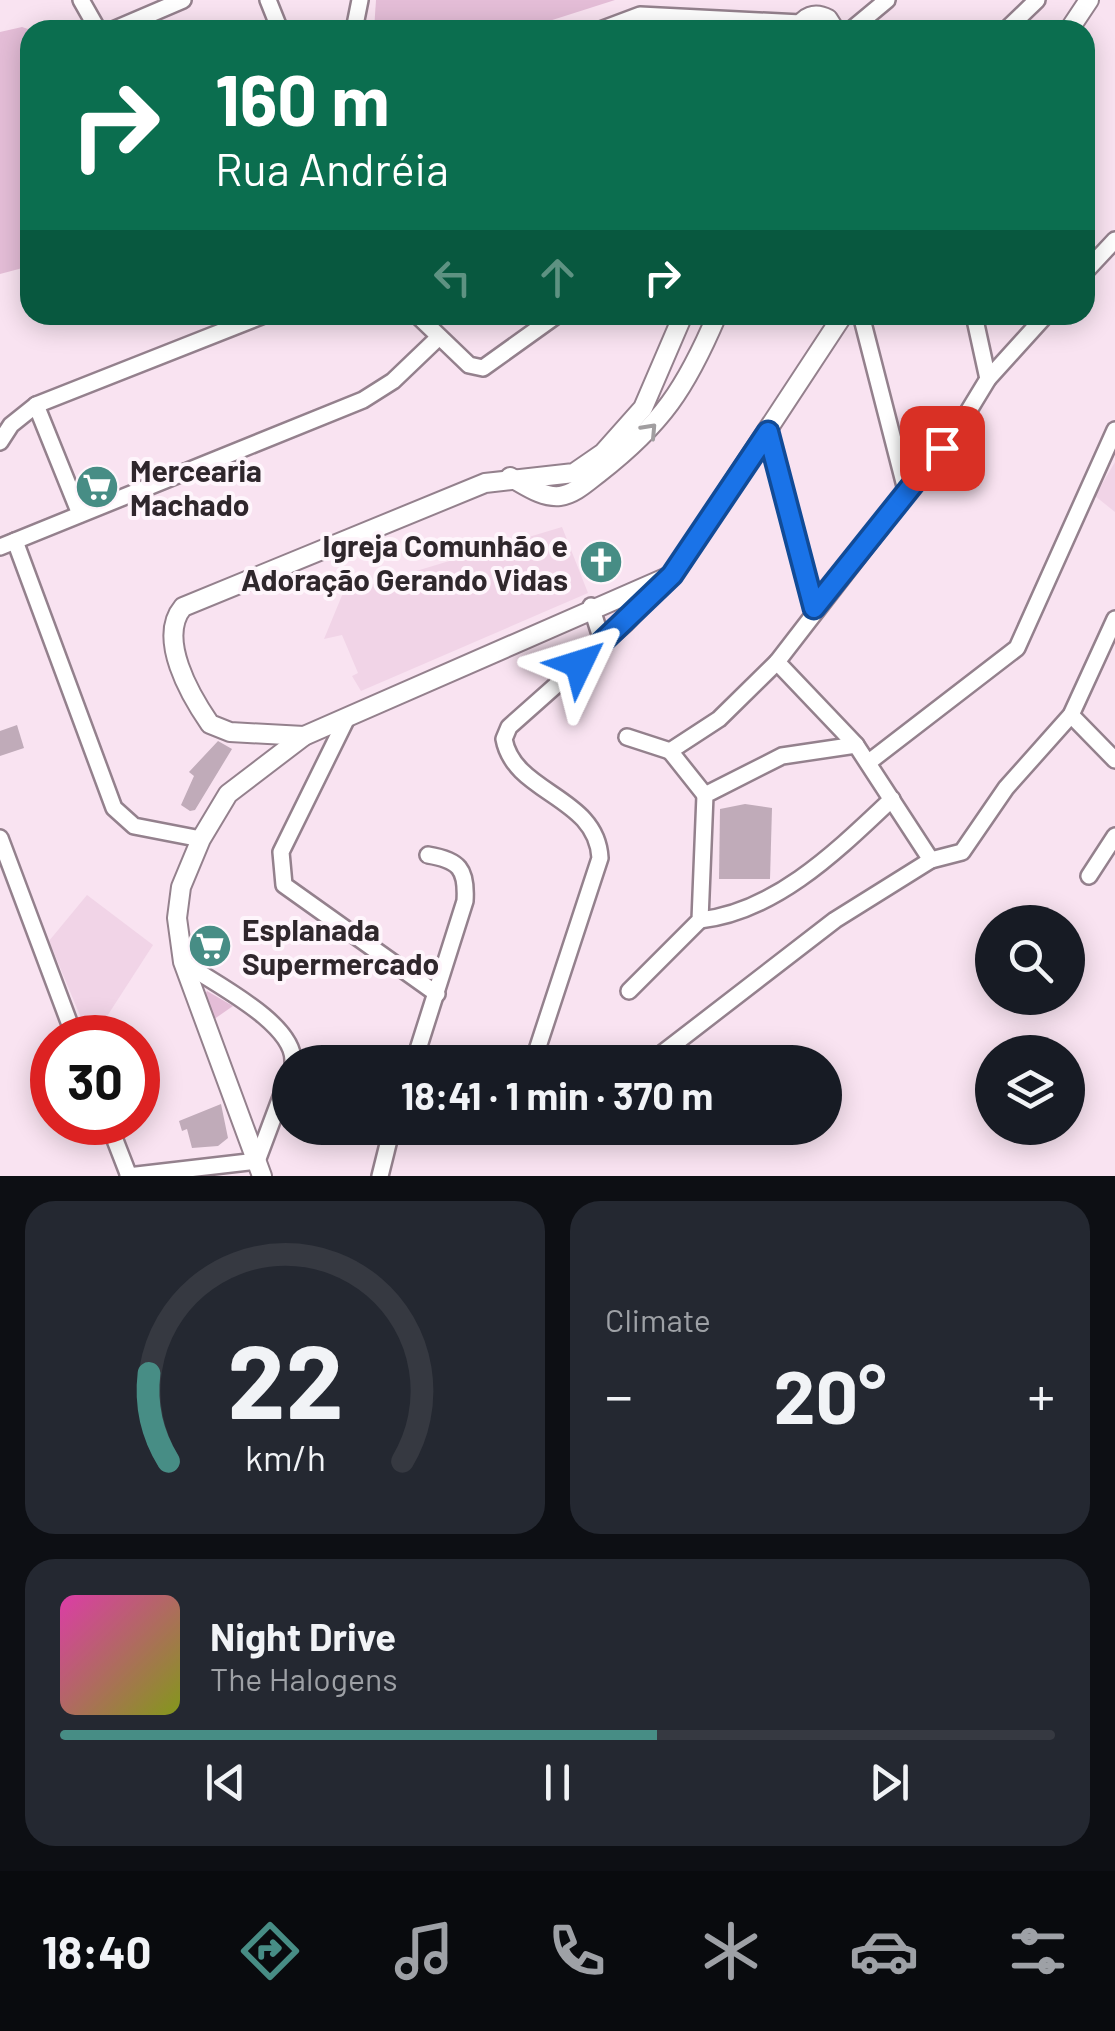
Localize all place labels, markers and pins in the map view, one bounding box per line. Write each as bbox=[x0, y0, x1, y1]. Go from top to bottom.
pin bbox=[900, 406, 985, 491]
place label: Mercearia Machado bbox=[130, 452, 262, 522]
supermarket icon: Mercearia Machado bbox=[74, 464, 120, 510]
place label: Igreja Comunhão e Adoração Gerando Vidas bbox=[241, 527, 568, 597]
church icon: Igreja Comunhão e Adoração Gerando Vidas bbox=[578, 539, 624, 585]
place label: Esplanada Supermercado bbox=[242, 911, 439, 981]
supermarket icon: Esplanada Supermercado bbox=[187, 923, 233, 969]

